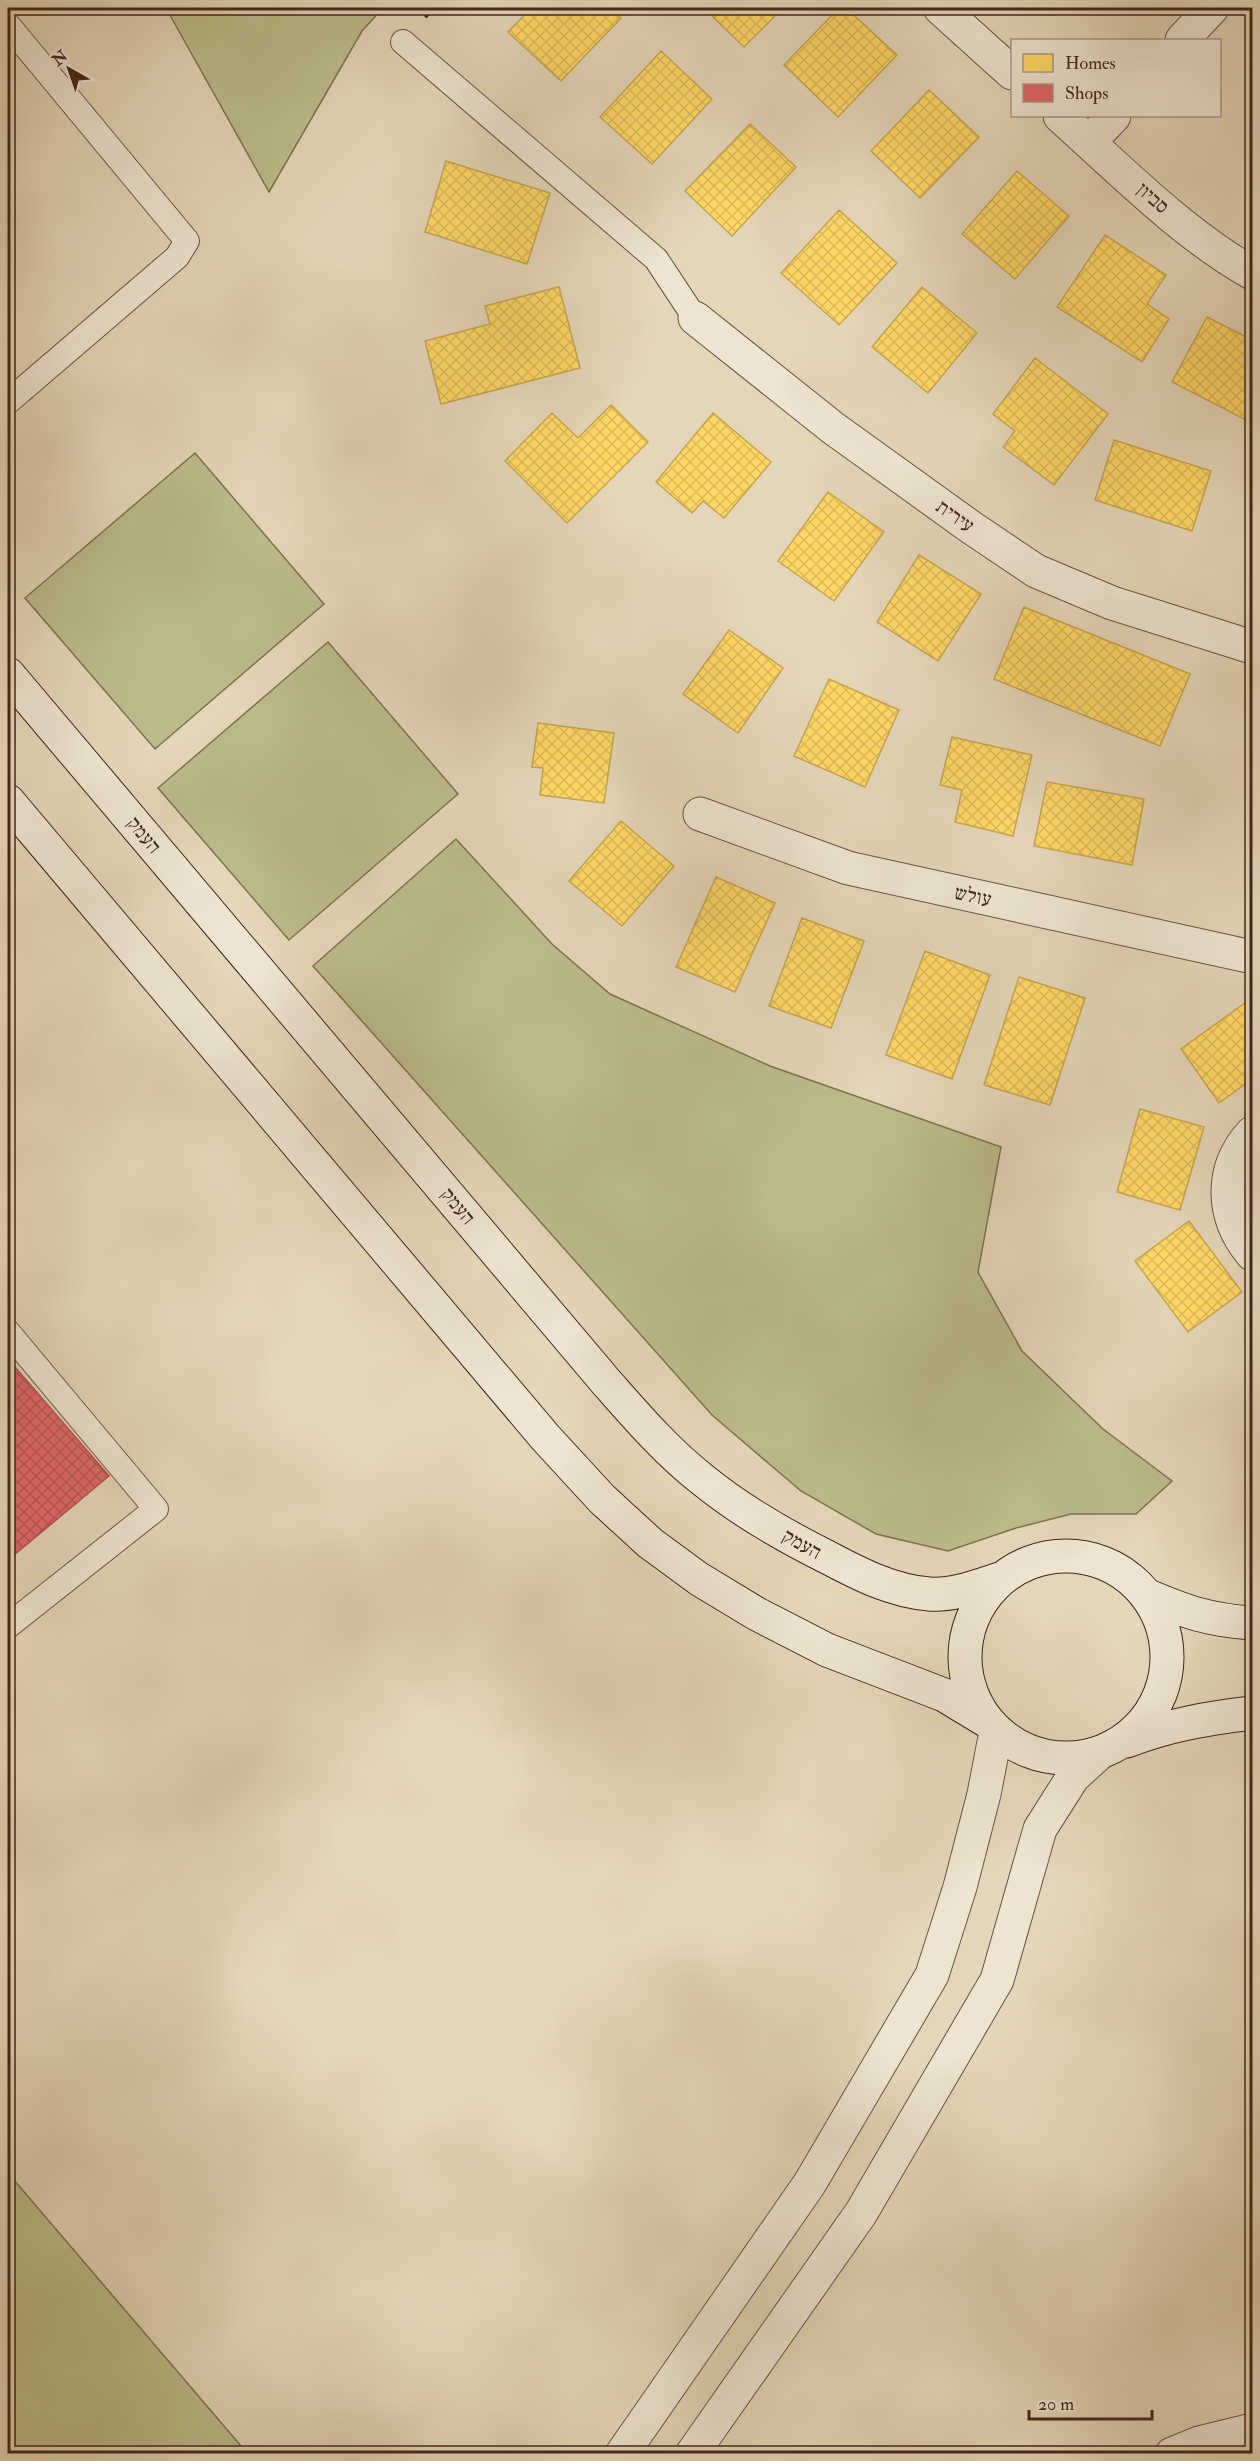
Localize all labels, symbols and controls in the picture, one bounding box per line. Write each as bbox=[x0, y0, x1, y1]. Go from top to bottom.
north arrow bbox=[39, 39, 99, 99]
legend bbox=[1011, 39, 1221, 117]
text: N bbox=[47, 46, 72, 71]
text: Homes bbox=[1065, 52, 1116, 75]
text: Shops bbox=[1065, 82, 1108, 105]
street label: סביון bbox=[1132, 177, 1174, 219]
street label: עירית bbox=[931, 494, 979, 538]
street label: העמק bbox=[121, 811, 167, 859]
street label: עולש bbox=[952, 880, 994, 912]
street label: העמק bbox=[435, 1182, 481, 1230]
street label: העמק bbox=[778, 1523, 826, 1565]
scale bar bbox=[1029, 2383, 1152, 2421]
text: 20 m bbox=[1038, 2393, 1074, 2416]

